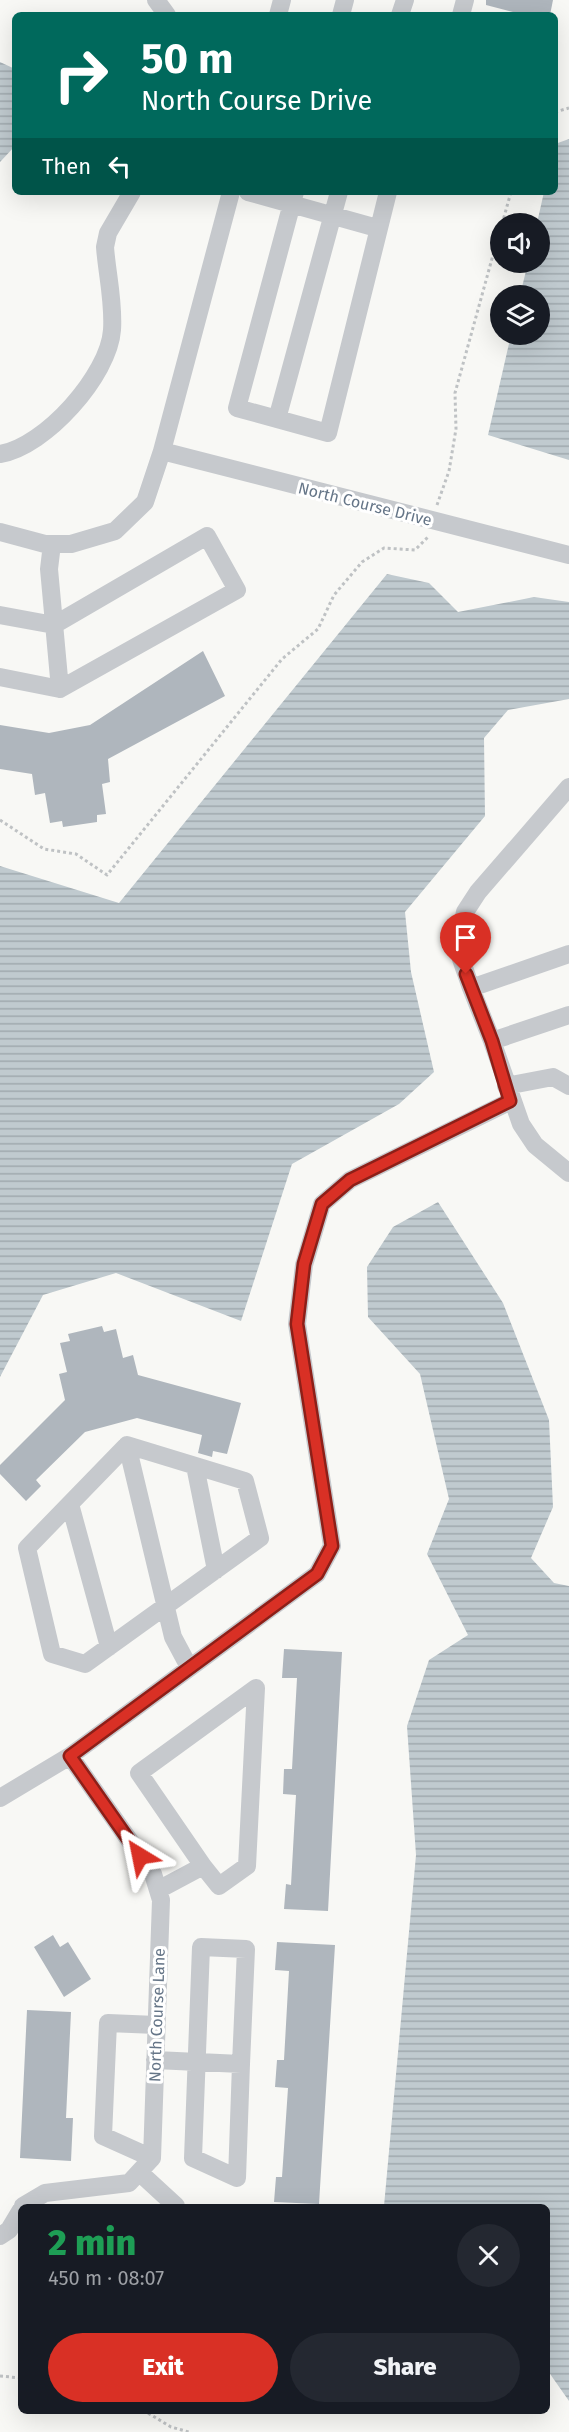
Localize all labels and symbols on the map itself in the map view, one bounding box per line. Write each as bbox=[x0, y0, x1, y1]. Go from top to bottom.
street label: North Course Drive bbox=[296, 478, 434, 530]
pin bbox=[440, 912, 491, 974]
position arrow bbox=[108, 1824, 172, 1888]
street label: North Course Lane bbox=[145, 1948, 169, 2082]

